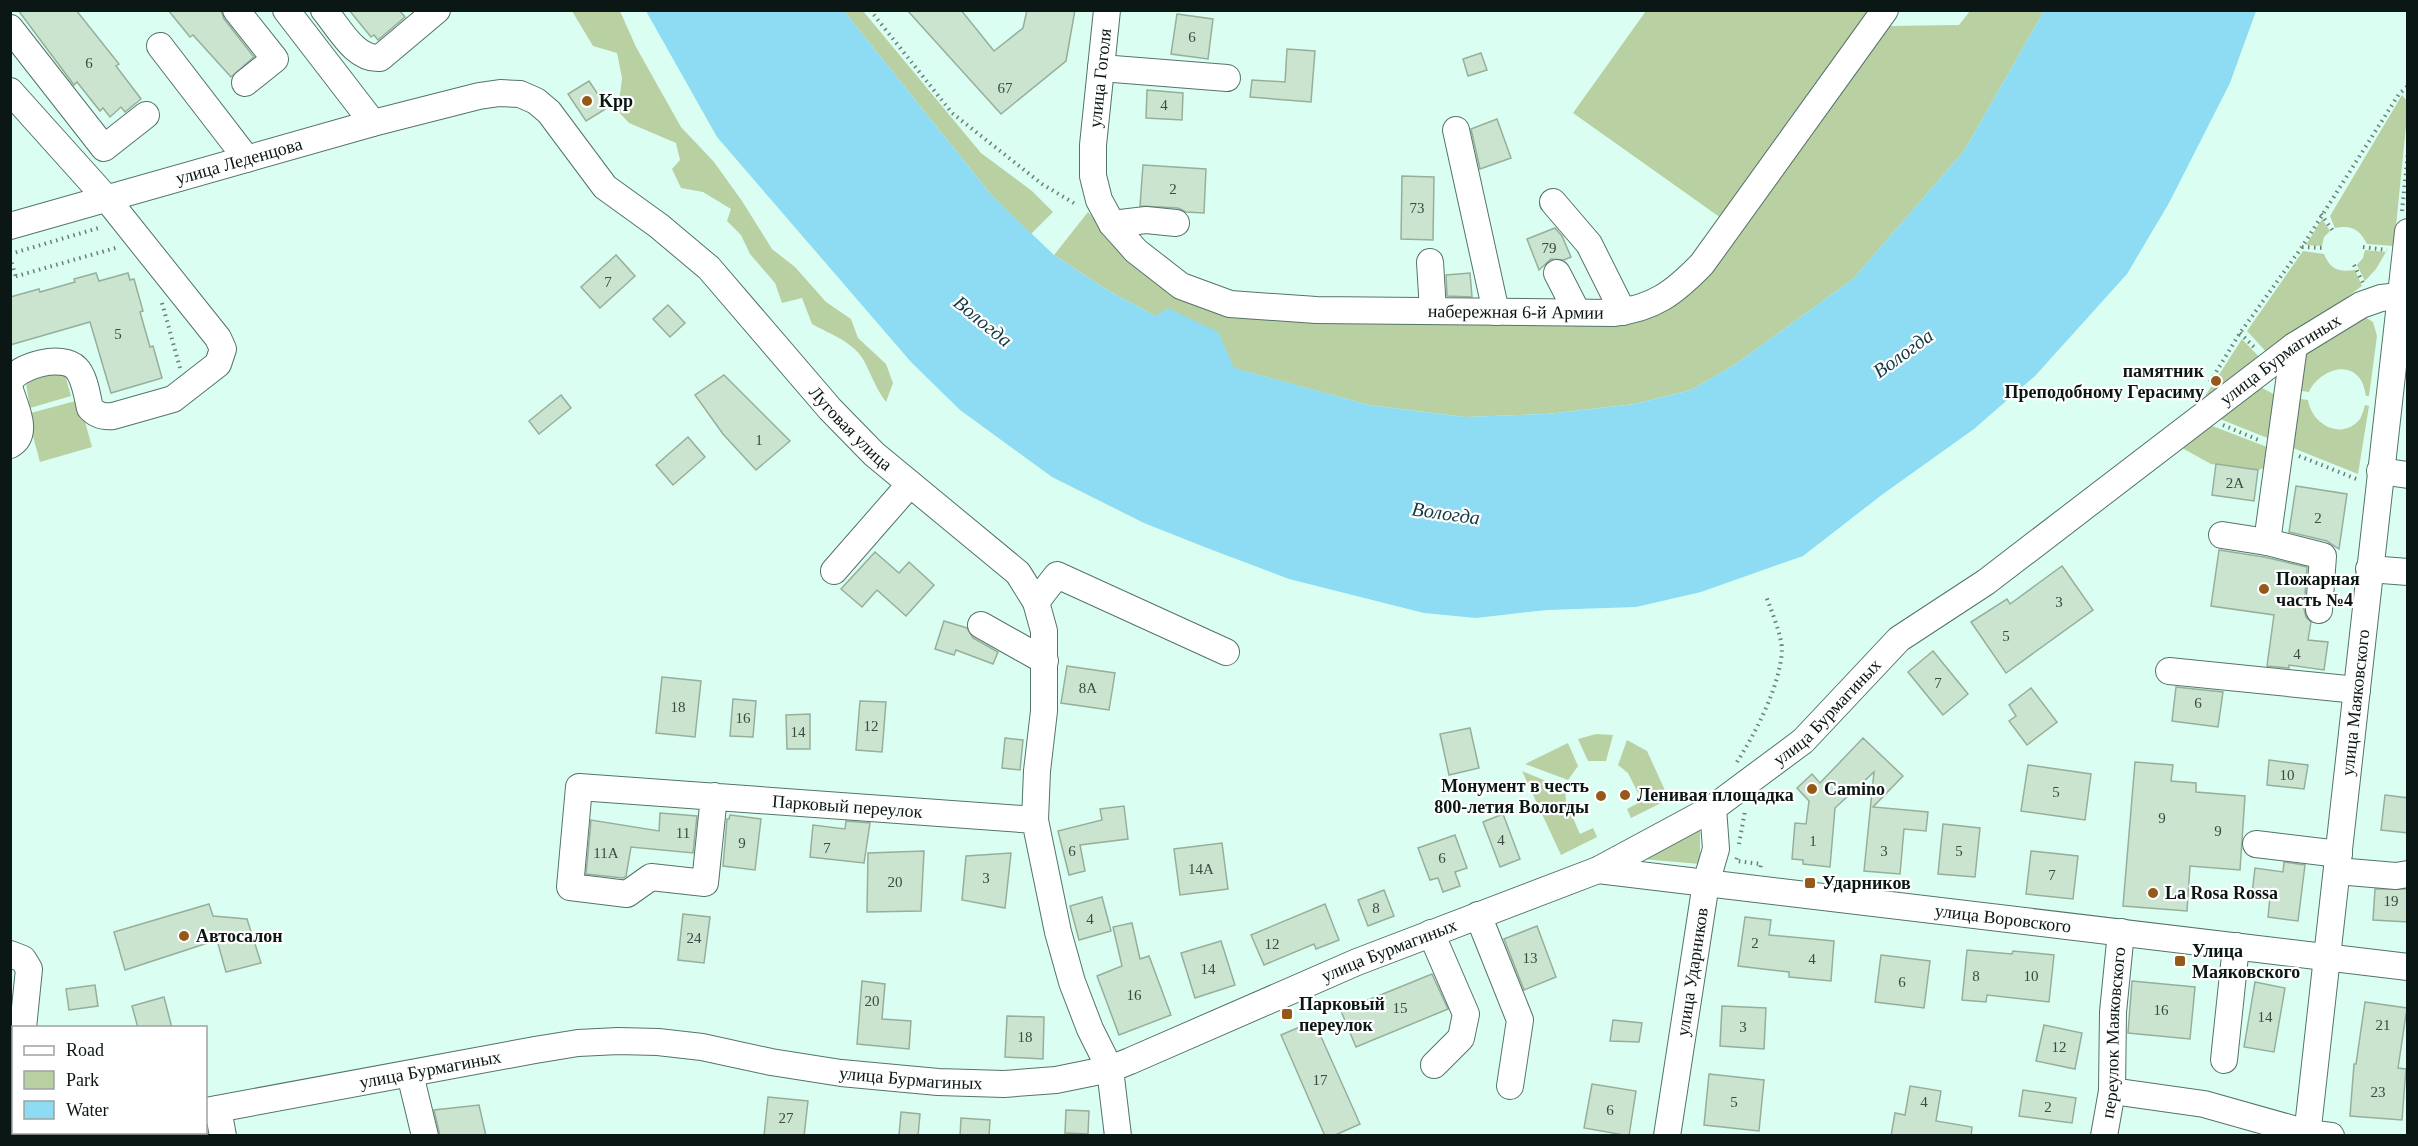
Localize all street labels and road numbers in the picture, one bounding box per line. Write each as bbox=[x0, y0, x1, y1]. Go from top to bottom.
street label: улица Гоголя bbox=[1085, 27, 1115, 129]
street label: улица Леденцова bbox=[173, 134, 304, 188]
street label: набережная 6-й Армии bbox=[1428, 301, 1604, 323]
street label: улица Бурмагиных bbox=[2216, 310, 2344, 409]
street label: Луговая улица bbox=[805, 382, 896, 475]
street label: улица Маяковского bbox=[2337, 628, 2374, 777]
street label: улица Бурмагиных bbox=[1769, 655, 1885, 770]
street label: Парковый переулок bbox=[771, 791, 923, 822]
street label: улица Воровского bbox=[1934, 900, 2072, 937]
street label: улица Ударников bbox=[1673, 906, 1712, 1038]
street label: улица Бурмагиных bbox=[1318, 915, 1460, 986]
street label: переулок Маяковского bbox=[2097, 946, 2129, 1120]
street label: улица Бурмагиных bbox=[358, 1047, 503, 1092]
street label: улица Бурмагиных bbox=[838, 1063, 983, 1093]

